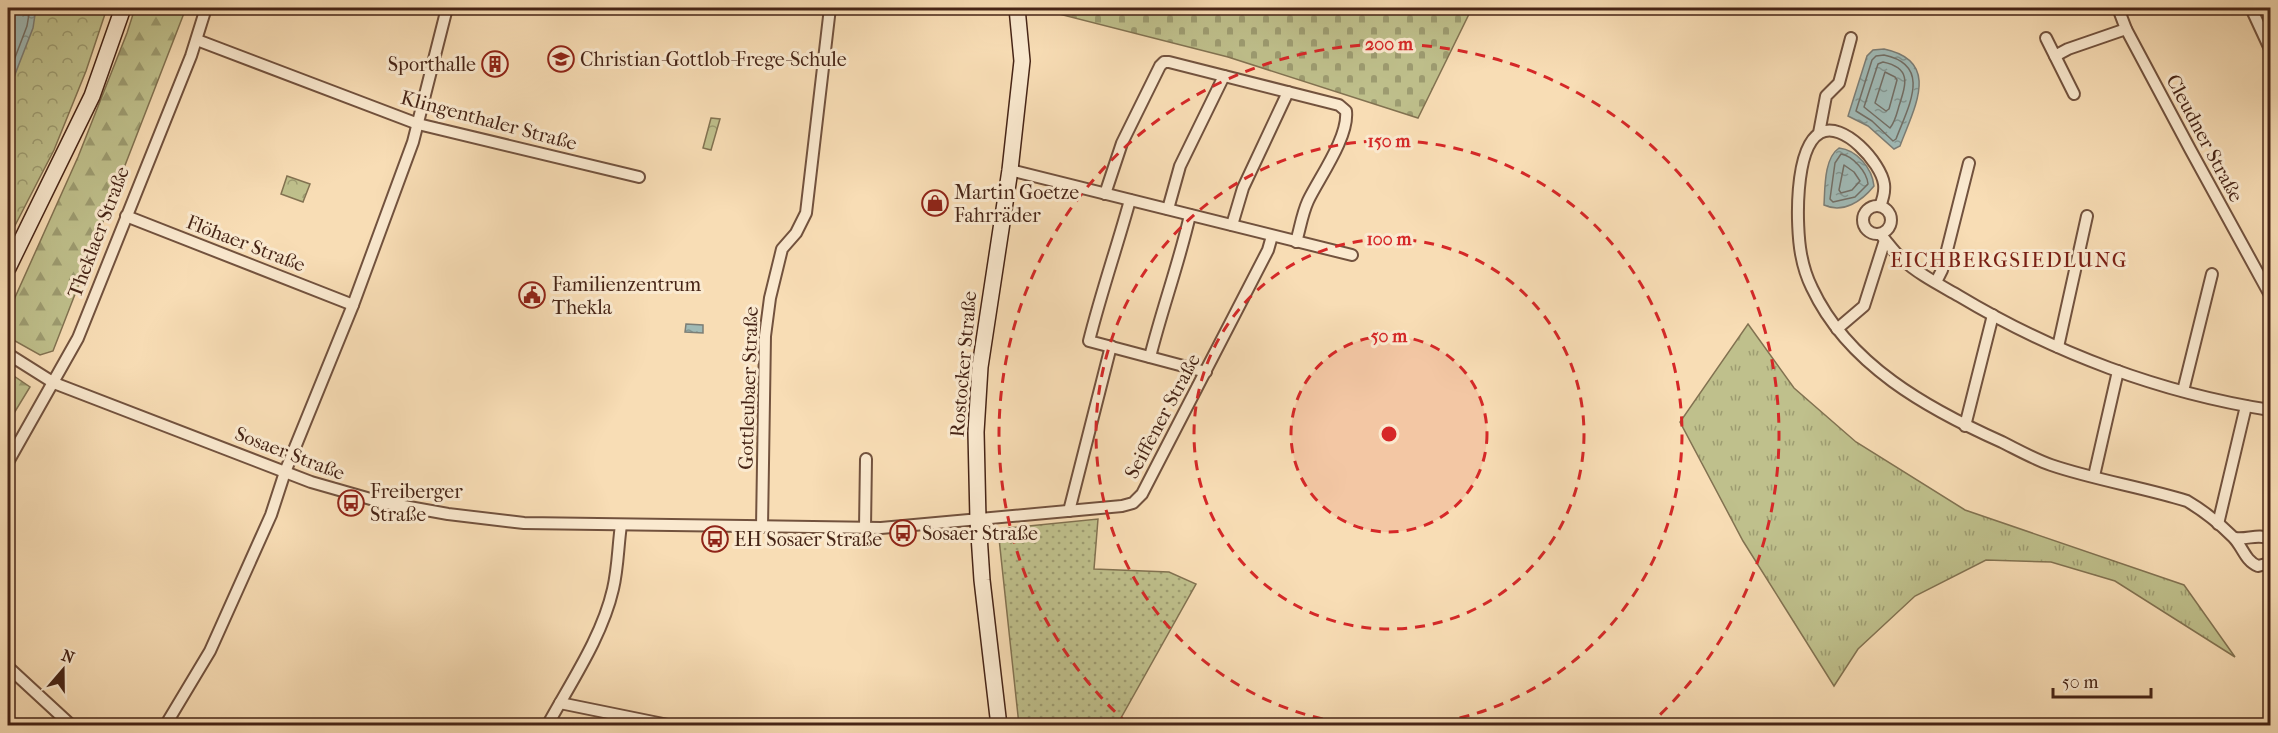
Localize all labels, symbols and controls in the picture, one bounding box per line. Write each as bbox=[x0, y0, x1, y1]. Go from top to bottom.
text: 200 m bbox=[1365, 34, 1414, 55]
school or university icon: Christian-Gottlob-Frege-Schule bbox=[546, 44, 576, 74]
place label: Christian-Gottlob-Frege-Schule bbox=[580, 48, 847, 71]
building icon: Sporthalle bbox=[480, 49, 510, 79]
place label: Sporthalle bbox=[388, 53, 476, 76]
street label: Cleudner Straße bbox=[2161, 71, 2248, 206]
street label: Klingenthaler Straße bbox=[398, 86, 580, 155]
text: 150 m bbox=[1368, 131, 1411, 152]
street label: Theklaer Straße bbox=[63, 163, 134, 301]
place label: Martin Goetze Fahrräder bbox=[954, 181, 1079, 227]
shop icon: Martin Goetze Fahrräder bbox=[920, 188, 950, 218]
street label: Flöhaer Straße bbox=[183, 210, 309, 277]
text: 100 m bbox=[1366, 229, 1413, 250]
district label: EICHBERGSIEDLUNG bbox=[1890, 248, 2128, 272]
place label: Familienzentrum Thekla bbox=[552, 273, 701, 319]
public building icon: Familienzentrum Thekla bbox=[517, 280, 547, 310]
street label: Rostocker Straße bbox=[946, 290, 981, 438]
street label: Gottleubaer Straße bbox=[734, 306, 763, 470]
text: 50 m bbox=[1371, 326, 1408, 347]
street label: Seiffener Straße bbox=[1120, 350, 1205, 483]
street label: Sosaer Straße bbox=[232, 422, 348, 485]
centre of rings bbox=[1379, 424, 1399, 444]
place label: Freiberger Straße bbox=[370, 480, 463, 526]
bus stop icon: Freiberger Straße bbox=[336, 488, 366, 518]
bus stop icon: Sosaer Straße bbox=[888, 518, 918, 548]
place label: Sosaer Straße bbox=[922, 522, 1038, 545]
bus stop icon: EH Sosaer Straße bbox=[700, 524, 730, 554]
place label: EH Sosaer Straße bbox=[734, 528, 882, 551]
north arrow bbox=[33, 640, 93, 700]
text: N bbox=[59, 645, 78, 668]
scale bar bbox=[2053, 661, 2150, 699]
text: 50 m bbox=[2062, 672, 2099, 693]

